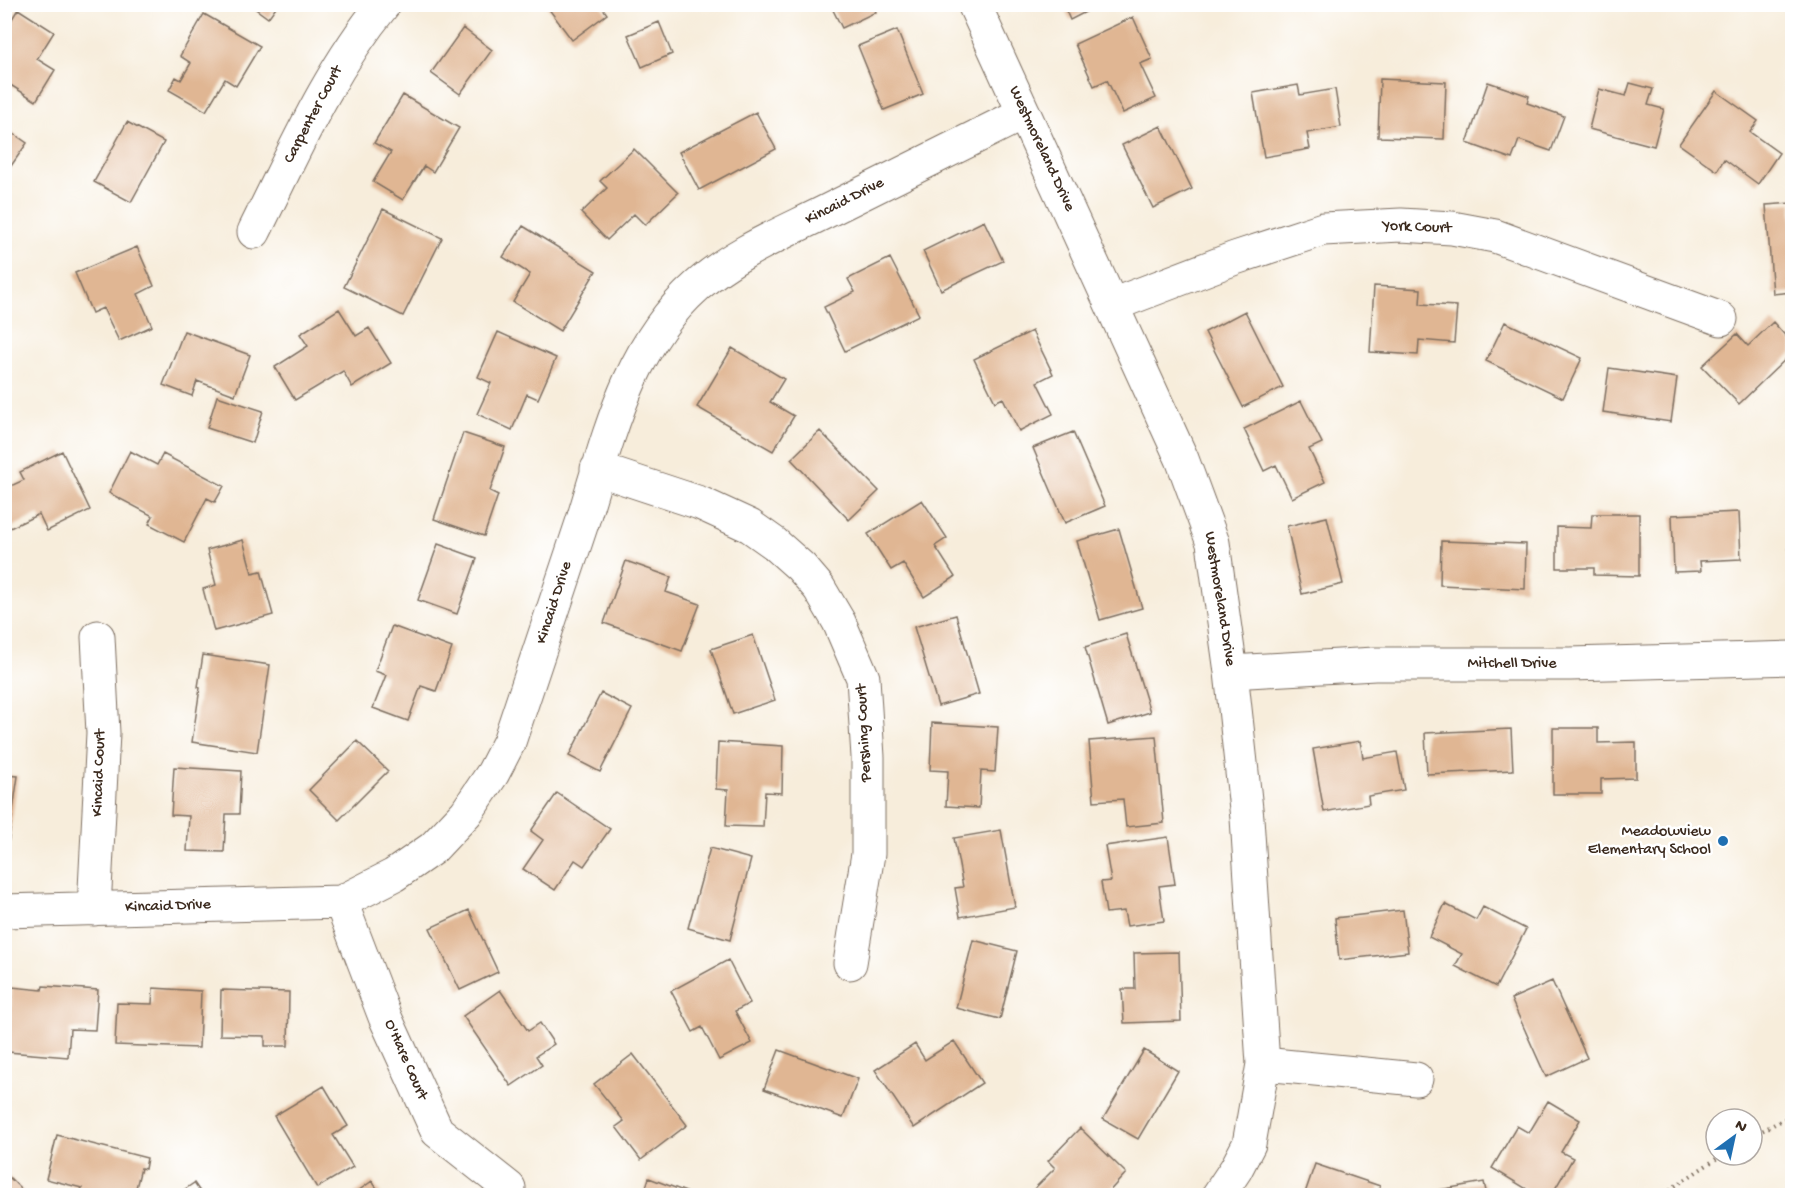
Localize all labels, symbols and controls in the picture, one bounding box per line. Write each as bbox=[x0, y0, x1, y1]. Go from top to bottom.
street label: Carpenter Court bbox=[280, 62, 348, 167]
street label: Westmoreland Drive bbox=[1004, 83, 1079, 215]
street label: Kincaid Drive bbox=[802, 174, 888, 230]
street label: York Court bbox=[1380, 217, 1453, 239]
street label: Westmoreland Drive bbox=[1199, 530, 1239, 668]
street label: Kincaid Drive bbox=[533, 559, 578, 647]
street label: Mitchell Drive bbox=[1467, 655, 1557, 674]
street label: Pershing Court bbox=[853, 682, 877, 783]
street label: Kincaid Court bbox=[89, 727, 111, 817]
place label: Meadowview Elementary School bbox=[1588, 823, 1712, 860]
marker: Meadowview Elementary School bbox=[1716, 834, 1730, 848]
street label: Kincaid Drive bbox=[125, 896, 212, 918]
street label: O'Hare Court bbox=[379, 1017, 432, 1105]
north arrow bbox=[1704, 1107, 1764, 1167]
text: N bbox=[1731, 1117, 1750, 1138]

